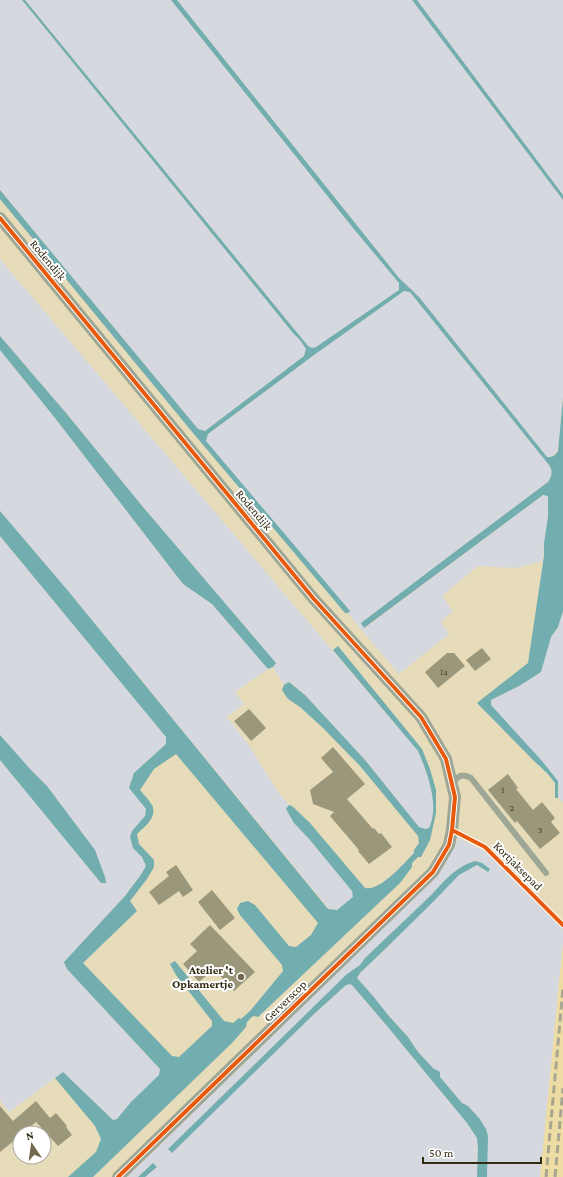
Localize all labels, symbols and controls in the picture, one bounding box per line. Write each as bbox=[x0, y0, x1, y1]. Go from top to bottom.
street label: Rodendijk bbox=[27, 237, 69, 283]
street label: Rodendijk bbox=[233, 487, 275, 533]
house number: 1a bbox=[440, 666, 448, 677]
house number: 1 bbox=[501, 784, 505, 795]
house number: 2 bbox=[510, 802, 515, 813]
house number: 3 bbox=[538, 824, 543, 835]
street label: Kortjaksepad bbox=[491, 839, 546, 894]
place label: Atelier 't Opkamertje bbox=[172, 963, 234, 991]
marker: Atelier 't Opkamertje bbox=[236, 972, 246, 982]
street label: Gerverscop bbox=[261, 977, 309, 1025]
north arrow bbox=[12, 1125, 52, 1165]
text: N bbox=[25, 1128, 35, 1142]
scale bar bbox=[423, 1139, 541, 1165]
text: 50 m bbox=[429, 1146, 454, 1160]

